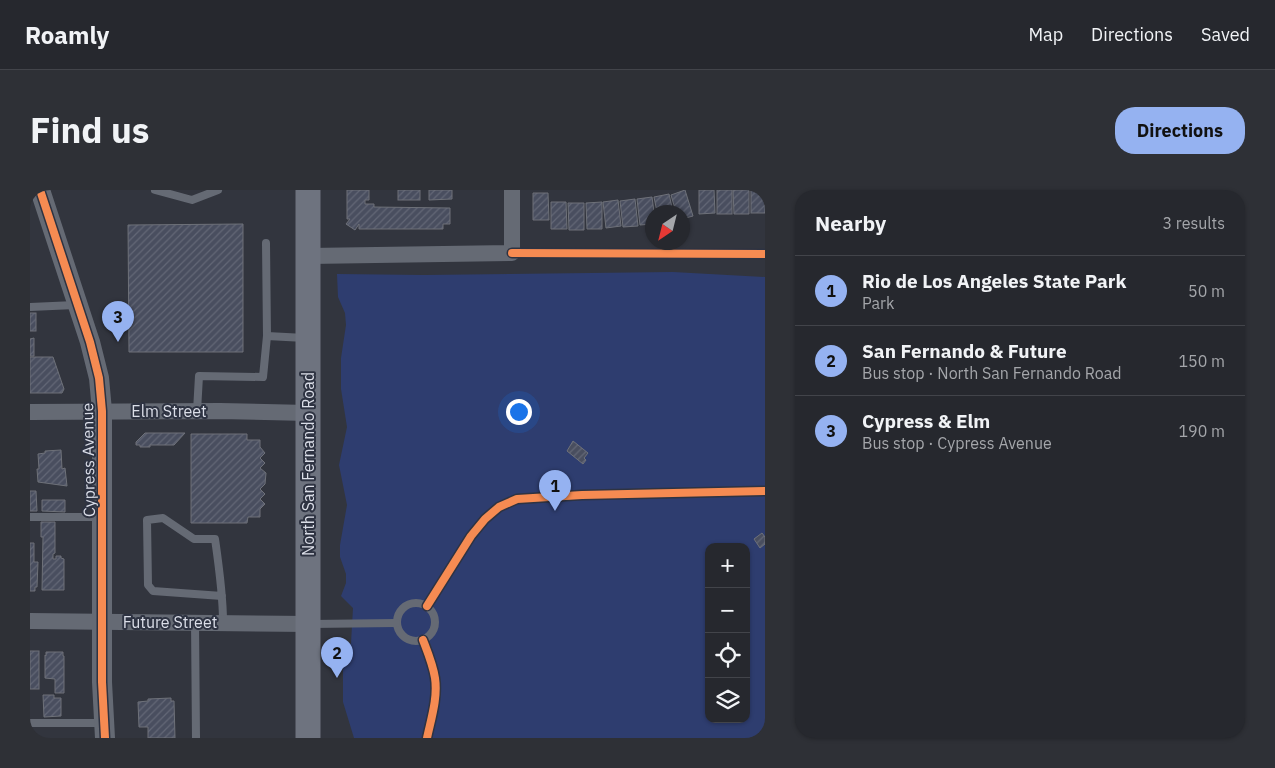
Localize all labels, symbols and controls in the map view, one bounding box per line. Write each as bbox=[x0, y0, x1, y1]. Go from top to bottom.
text: Roamly bbox=[25, 19, 109, 51]
text: Map bbox=[1028, 23, 1063, 46]
text: Directions bbox=[1091, 23, 1173, 46]
text: Saved bbox=[1201, 23, 1250, 46]
text: Find us bbox=[30, 107, 149, 153]
button: Directions bbox=[1115, 107, 1245, 154]
north arrow bbox=[645, 205, 690, 250]
text: Nearby bbox=[815, 209, 886, 237]
text: 3 results bbox=[1162, 213, 1225, 233]
text: Rio de Los Angeles State Park bbox=[862, 269, 1126, 293]
text: 1 bbox=[826, 281, 836, 301]
text: 50 m bbox=[1188, 281, 1225, 301]
text: Park bbox=[862, 293, 894, 313]
pin: 3 bbox=[102, 301, 134, 342]
text: San Fernando & Future bbox=[862, 339, 1067, 363]
text: 2 bbox=[826, 351, 836, 371]
text: 150 m bbox=[1178, 351, 1225, 371]
text: Bus stop · North San Fernando Road bbox=[862, 363, 1121, 383]
street label: North San Fernando Road bbox=[298, 372, 318, 556]
your location bbox=[506, 399, 532, 425]
street label: Elm Street bbox=[131, 401, 207, 421]
street label: Cypress Avenue bbox=[77, 402, 99, 517]
text: Cypress & Elm bbox=[862, 409, 990, 433]
text: 3 bbox=[826, 421, 836, 441]
text: 190 m bbox=[1178, 421, 1225, 441]
text: Bus stop · Cypress Avenue bbox=[862, 433, 1052, 453]
pin: 1 bbox=[539, 470, 571, 511]
map controls bbox=[705, 543, 750, 723]
button: + bbox=[705, 543, 750, 588]
button: − bbox=[705, 588, 750, 633]
street label: Future Street bbox=[123, 612, 217, 632]
button: locate bbox=[705, 633, 750, 678]
pin: 2 bbox=[321, 637, 353, 678]
button: layers bbox=[705, 678, 750, 723]

